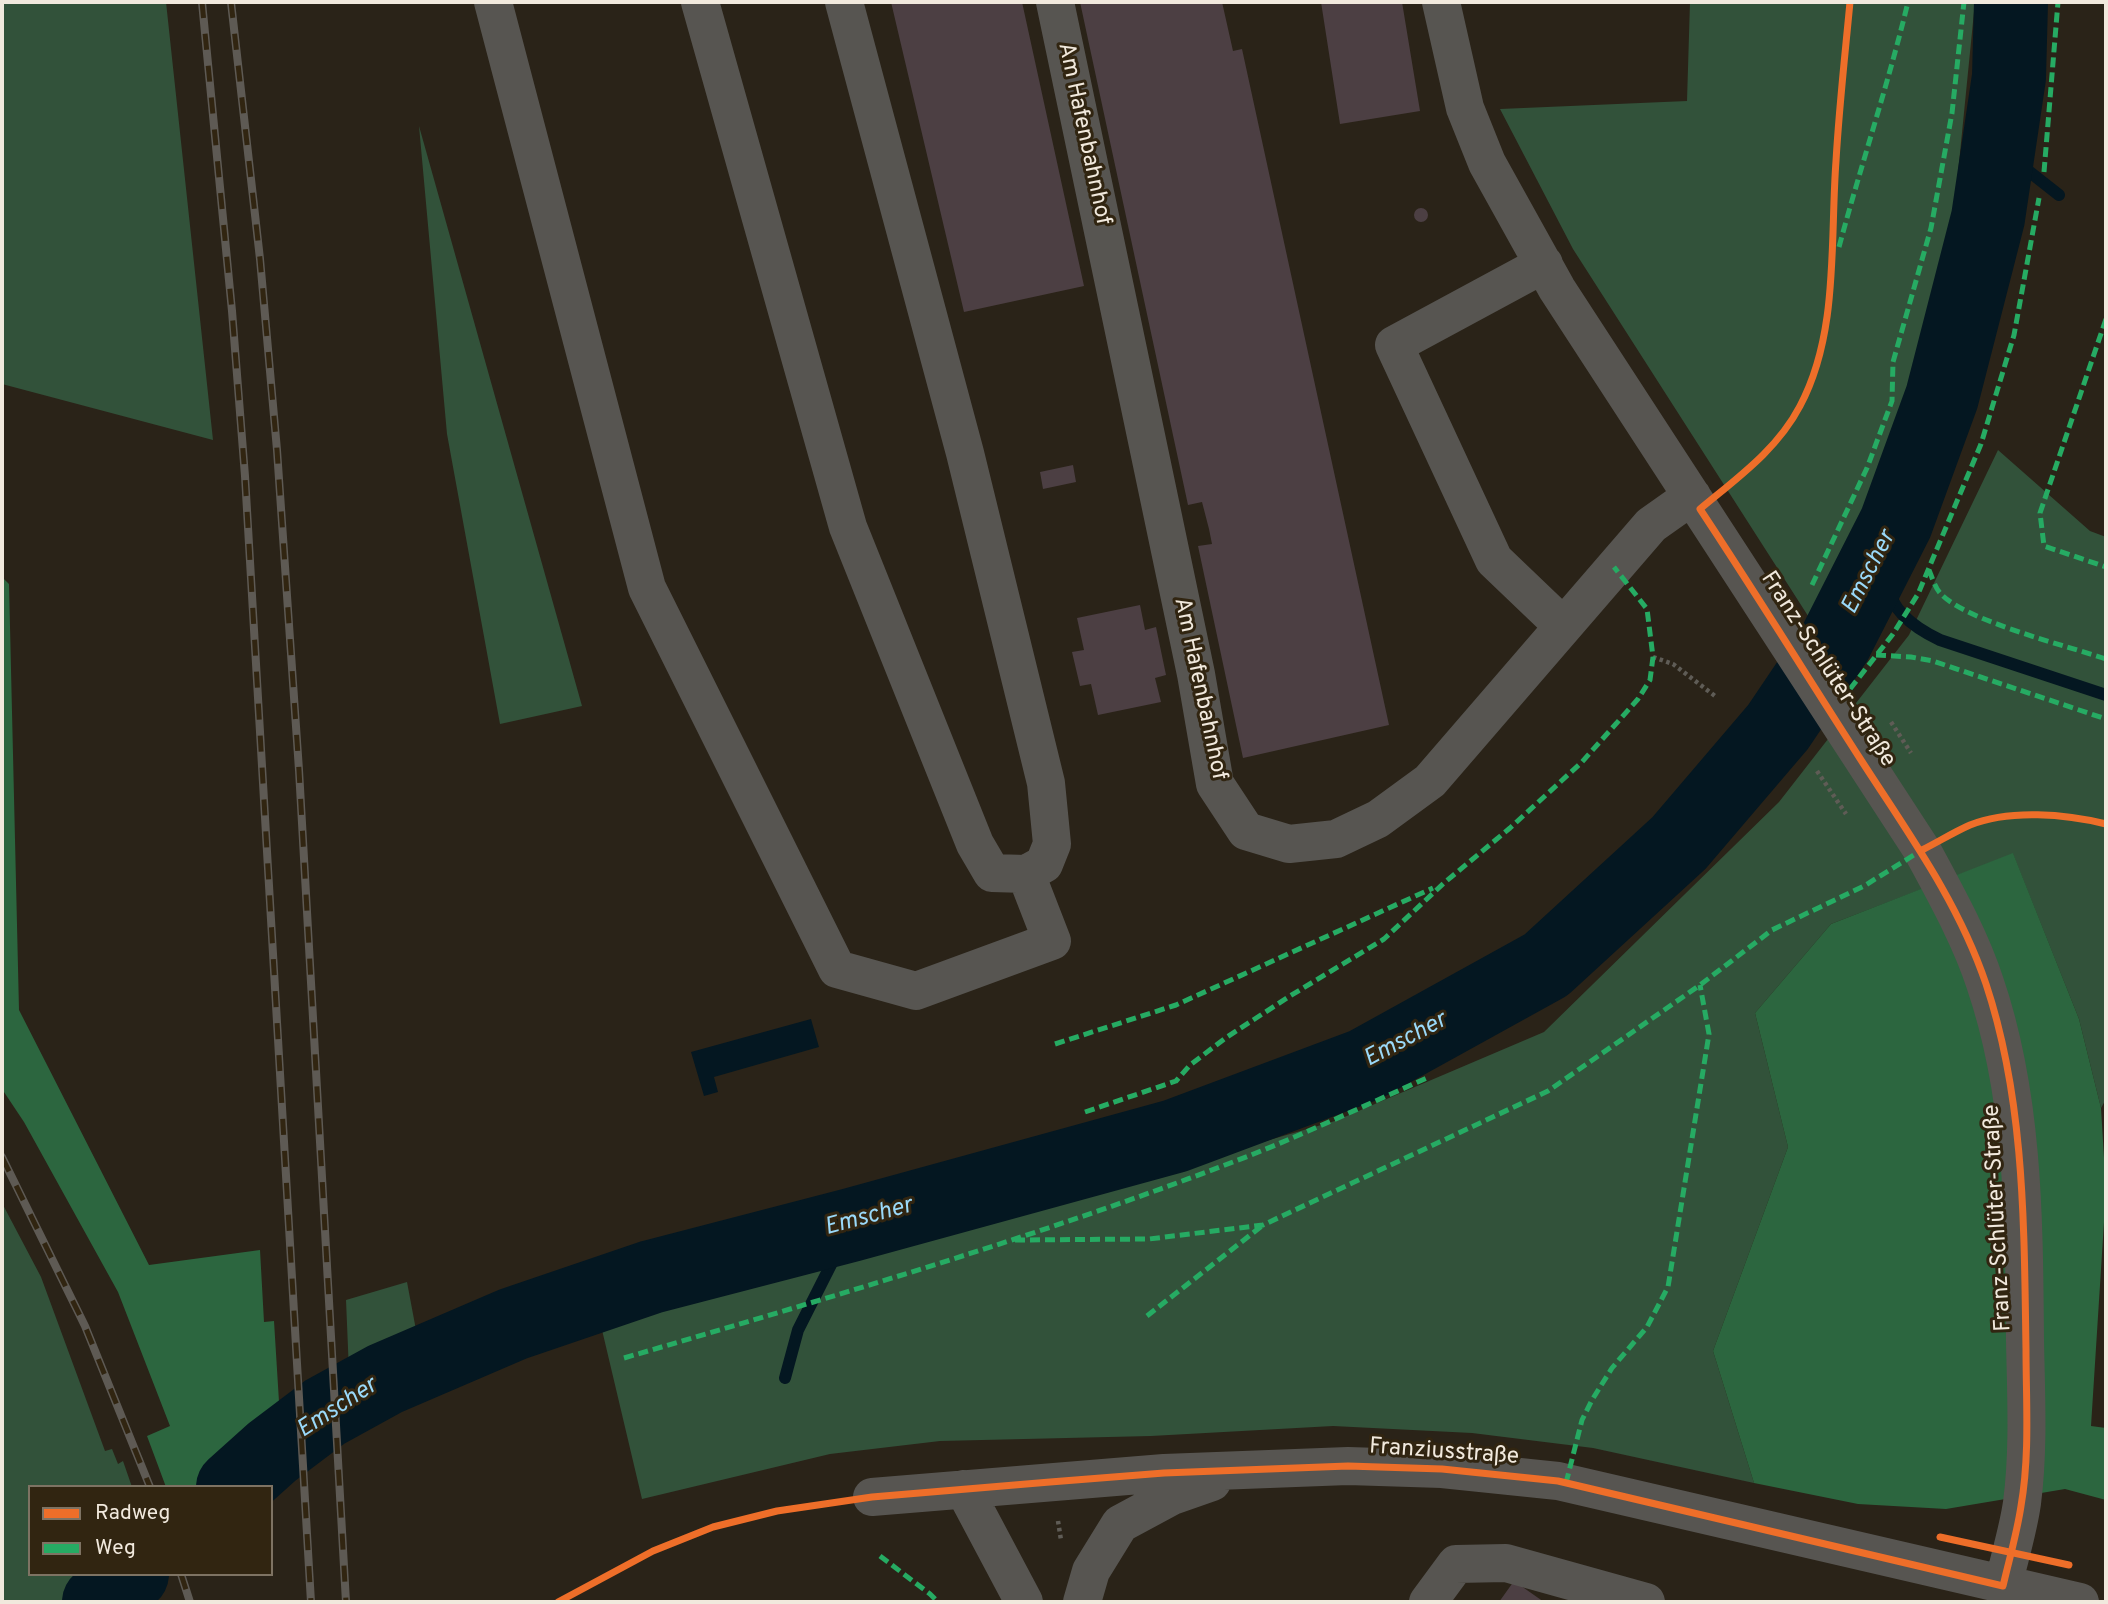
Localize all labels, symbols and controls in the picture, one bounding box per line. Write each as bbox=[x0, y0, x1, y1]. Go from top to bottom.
street label: Am Hafenbahnhof bbox=[1050, 40, 1116, 228]
water label: Emscher bbox=[1837, 526, 1903, 620]
street label: Franz-Schlüter-Straße bbox=[1753, 567, 1901, 773]
street label: Am Hafenbahnhof bbox=[1166, 595, 1232, 783]
water label: Emscher bbox=[1360, 1007, 1452, 1075]
street label: Franz-Schlüter-Straße bbox=[1979, 1104, 2019, 1332]
water label: Emscher bbox=[822, 1192, 916, 1244]
water label: Emscher bbox=[292, 1372, 384, 1446]
street label: Franziusstraße bbox=[1368, 1434, 1520, 1472]
legend bbox=[28, 1485, 273, 1576]
text: Radweg bbox=[95, 1500, 170, 1527]
text: Weg bbox=[95, 1535, 136, 1562]

